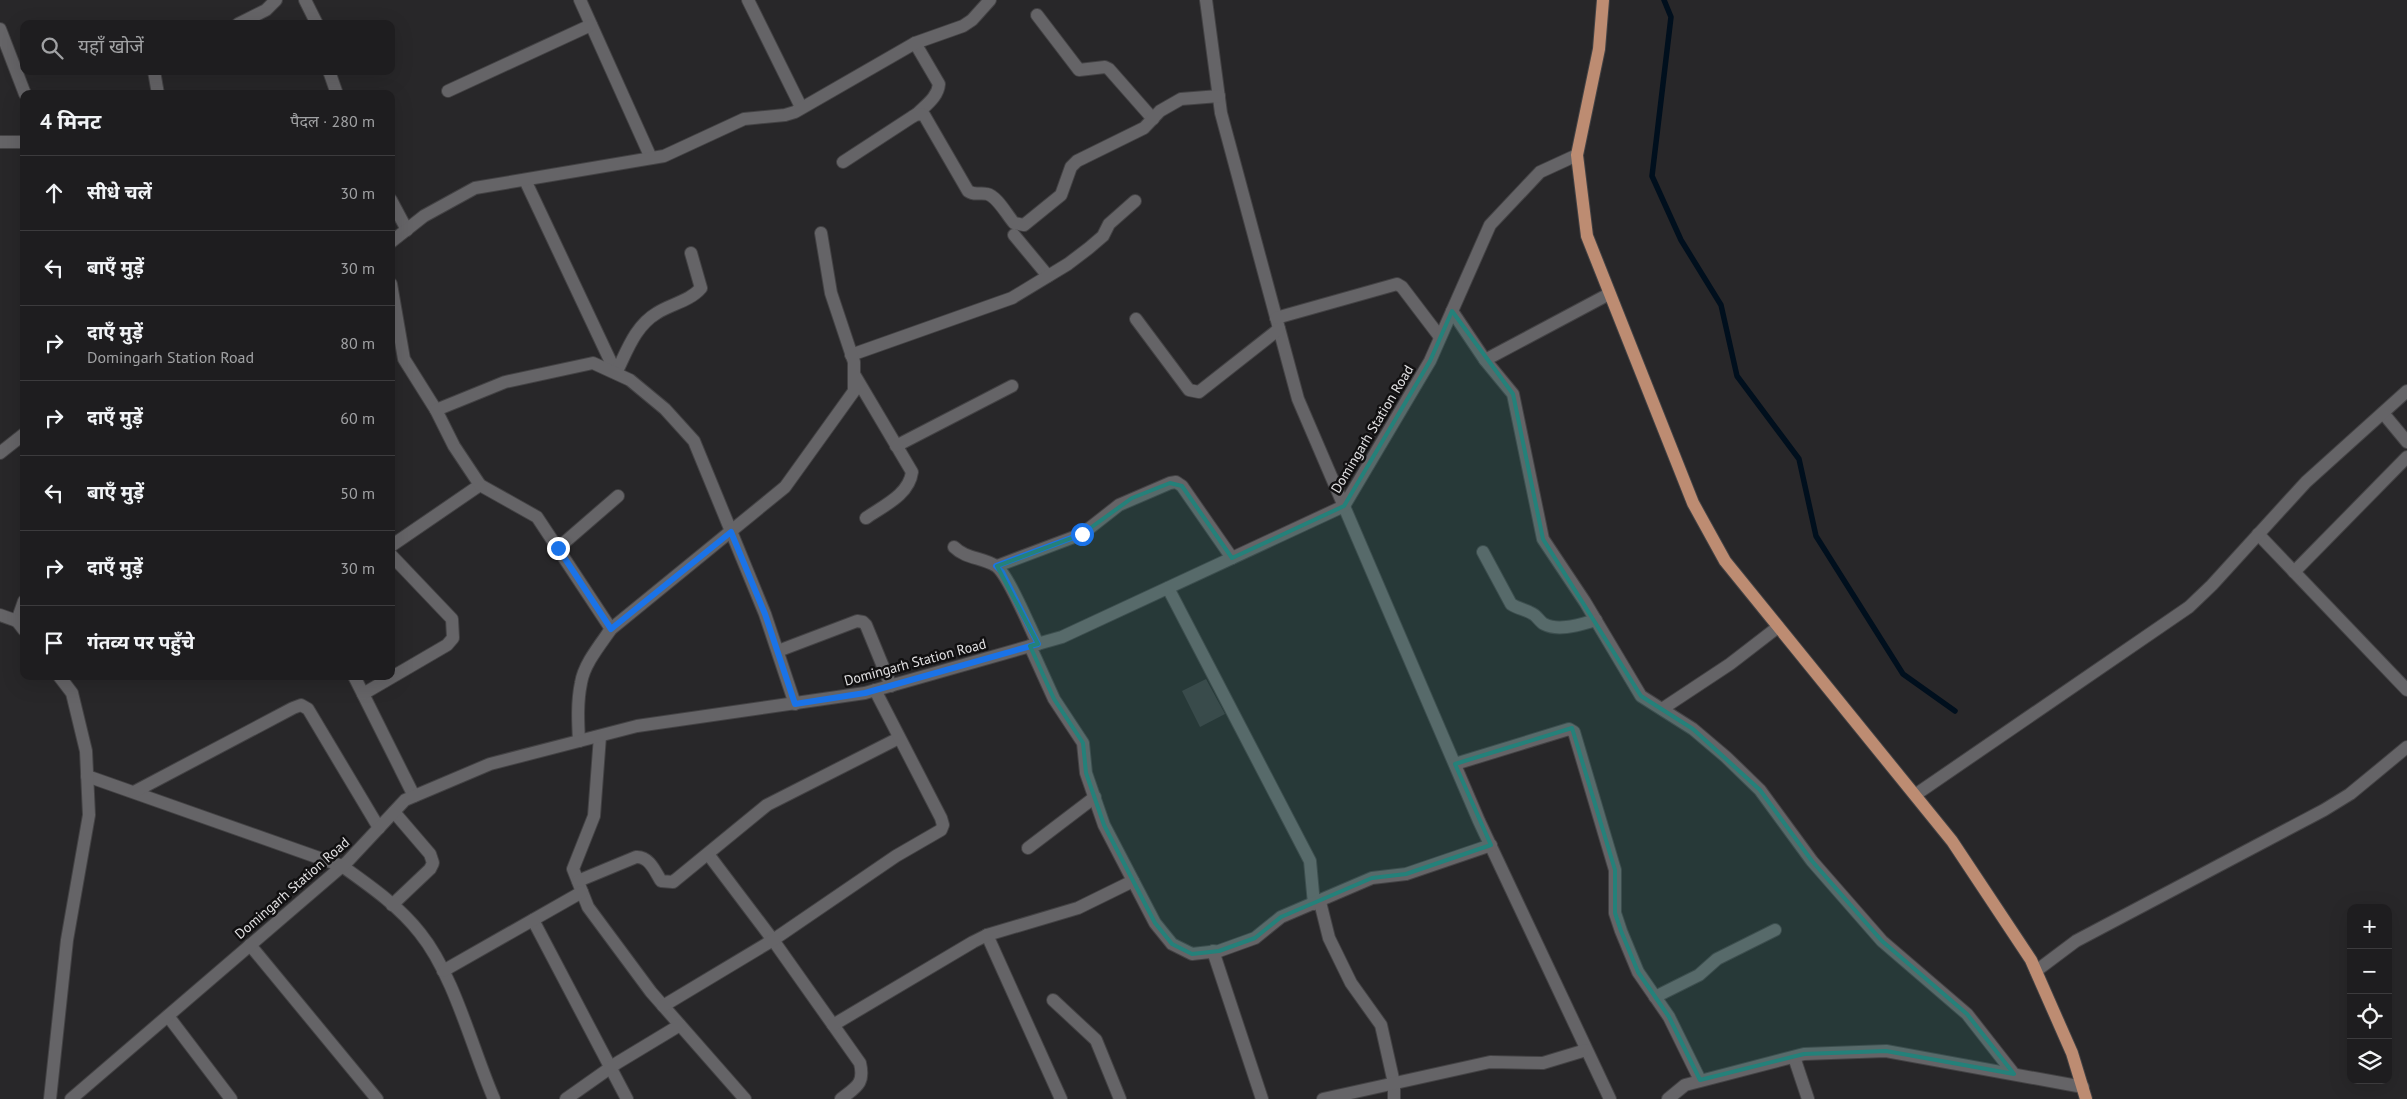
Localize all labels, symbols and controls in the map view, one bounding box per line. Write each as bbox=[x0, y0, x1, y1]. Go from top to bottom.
search box bbox=[20, 20, 395, 75]
icon: search bbox=[38, 34, 66, 62]
text: यहाँ खोजें bbox=[78, 34, 144, 58]
text: 4 मिनट bbox=[40, 108, 101, 135]
text: पैदल · 280 m bbox=[290, 111, 375, 131]
icon: ahead bbox=[40, 179, 68, 207]
text: सीधे चलें bbox=[87, 180, 152, 204]
text: 30 m bbox=[340, 183, 375, 203]
icon: left bbox=[40, 254, 68, 282]
text: बाएँ मुड़ें bbox=[87, 255, 144, 279]
text: 30 m bbox=[340, 258, 375, 278]
text: दाएँ मुड़ें bbox=[87, 320, 143, 344]
icon: right bbox=[40, 329, 68, 357]
text: 80 m bbox=[340, 333, 375, 353]
text: Domingarh Station Road bbox=[87, 347, 254, 367]
street label: Domingarh Station Road bbox=[1327, 362, 1417, 496]
icon: right bbox=[40, 404, 68, 432]
text: दाएँ मुड़ें bbox=[87, 405, 143, 429]
text: 60 m bbox=[340, 408, 375, 428]
icon: left bbox=[40, 479, 68, 507]
text: बाएँ मुड़ें bbox=[87, 480, 144, 504]
text: 50 m bbox=[340, 483, 375, 503]
route start bbox=[1071, 523, 1094, 546]
route end bbox=[547, 537, 570, 560]
icon: right bbox=[40, 554, 68, 582]
text: दाएँ मुड़ें bbox=[87, 555, 143, 579]
text: 30 m bbox=[340, 558, 375, 578]
icon: arrive bbox=[40, 629, 68, 657]
text: गंतव्य पर पहुँचे bbox=[87, 630, 194, 654]
street label: Domingarh Station Road bbox=[842, 634, 988, 690]
street label: Domingarh Station Road bbox=[231, 833, 353, 943]
map controls bbox=[2347, 904, 2392, 1084]
button: + bbox=[2347, 904, 2392, 949]
button: − bbox=[2347, 949, 2392, 994]
button: locate bbox=[2347, 994, 2392, 1039]
button: layers bbox=[2347, 1039, 2392, 1084]

